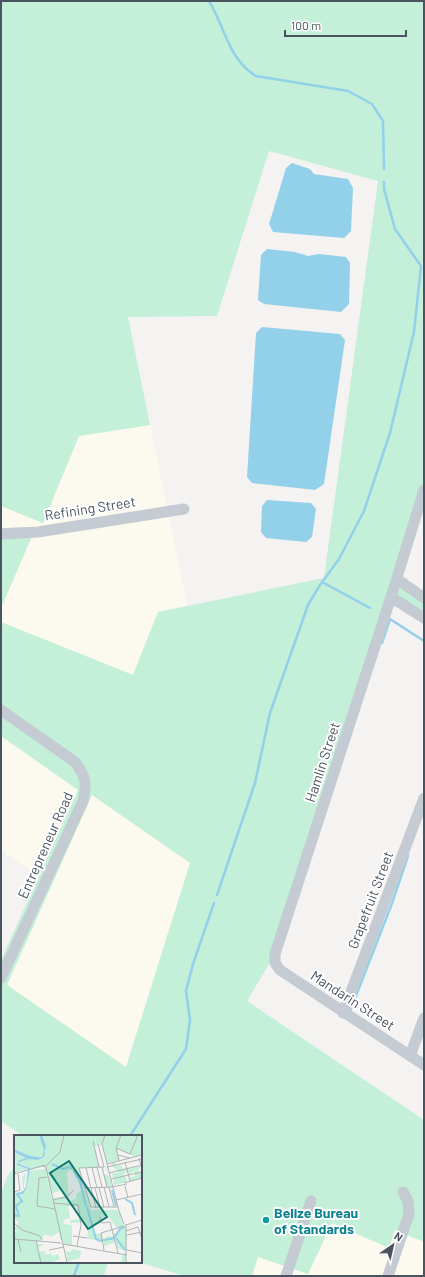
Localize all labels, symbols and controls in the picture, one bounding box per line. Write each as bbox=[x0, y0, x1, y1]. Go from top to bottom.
scale bar bbox=[285, 12, 406, 38]
text: 100 m bbox=[291, 18, 321, 32]
street label: Refining Street bbox=[43, 492, 137, 524]
street label: Hamlin Street bbox=[301, 720, 343, 804]
street label: Entrepreneur Road bbox=[14, 789, 76, 901]
street label: Grapefruit Street bbox=[344, 849, 396, 951]
street label: Mandarin Street bbox=[308, 967, 398, 1033]
inset map bbox=[14, 1135, 142, 1263]
place label: Belize Bureau of Standards bbox=[274, 1204, 358, 1237]
marker: Belize Bureau of Standards bbox=[261, 1215, 271, 1225]
north arrow bbox=[373, 1225, 413, 1265]
text: N bbox=[392, 1229, 406, 1244]

